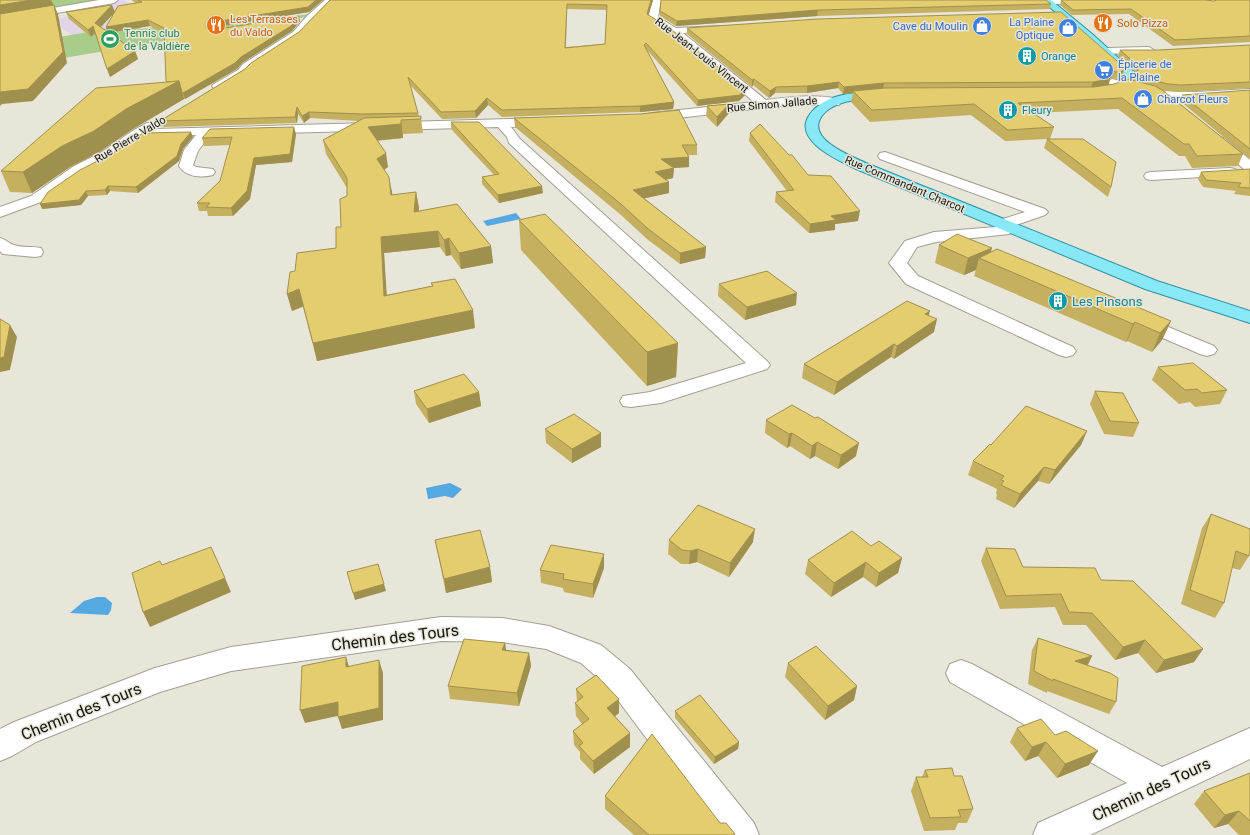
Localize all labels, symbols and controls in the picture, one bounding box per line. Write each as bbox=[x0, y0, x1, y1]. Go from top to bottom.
restaurant icon: Solo Pizza bbox=[1092, 12, 1114, 34]
place label: Les Terrasses du Valdo bbox=[230, 13, 298, 39]
restaurant icon: Les Terrasses du Valdo bbox=[205, 14, 227, 36]
street label: Rue Jean-Louis Vincent bbox=[652, 15, 751, 96]
shop icon: Cave du Moulin bbox=[971, 15, 993, 37]
place label: La Plaine Optique bbox=[1009, 16, 1054, 42]
shop icon: La Plaine Optique bbox=[1057, 17, 1079, 39]
place label: Solo Pizza bbox=[1117, 17, 1168, 30]
place label: Cave du Moulin bbox=[893, 20, 968, 33]
place label: Tennis club de la Valdière bbox=[124, 27, 190, 53]
sports icon: Tennis club de la Valdière bbox=[99, 28, 121, 50]
building icon: Orange bbox=[1016, 45, 1038, 67]
place label: Orange bbox=[1041, 50, 1076, 63]
place label: Épicerie de la Plaine bbox=[1118, 58, 1172, 84]
supermarket icon: Épicerie de la Plaine bbox=[1093, 59, 1115, 81]
shop icon: Charcot Fleurs bbox=[1132, 88, 1154, 110]
place label: Charcot Fleurs bbox=[1157, 93, 1229, 106]
street label: Rue Simon Jallade bbox=[726, 94, 818, 115]
building icon: Fleury bbox=[997, 99, 1019, 121]
place label: Fleury bbox=[1022, 104, 1052, 117]
street label: Rue Pierre Valdo bbox=[92, 113, 168, 166]
street label: Rue Commandant Charcot bbox=[843, 153, 967, 216]
building icon: Les Pinsons bbox=[1047, 290, 1069, 312]
place label: Les Pinsons bbox=[1072, 294, 1143, 309]
street label: Chemin des Tours bbox=[330, 620, 460, 655]
street label: Chemin des Tours bbox=[18, 679, 144, 744]
street label: Chemin des Tours bbox=[1089, 754, 1213, 825]

